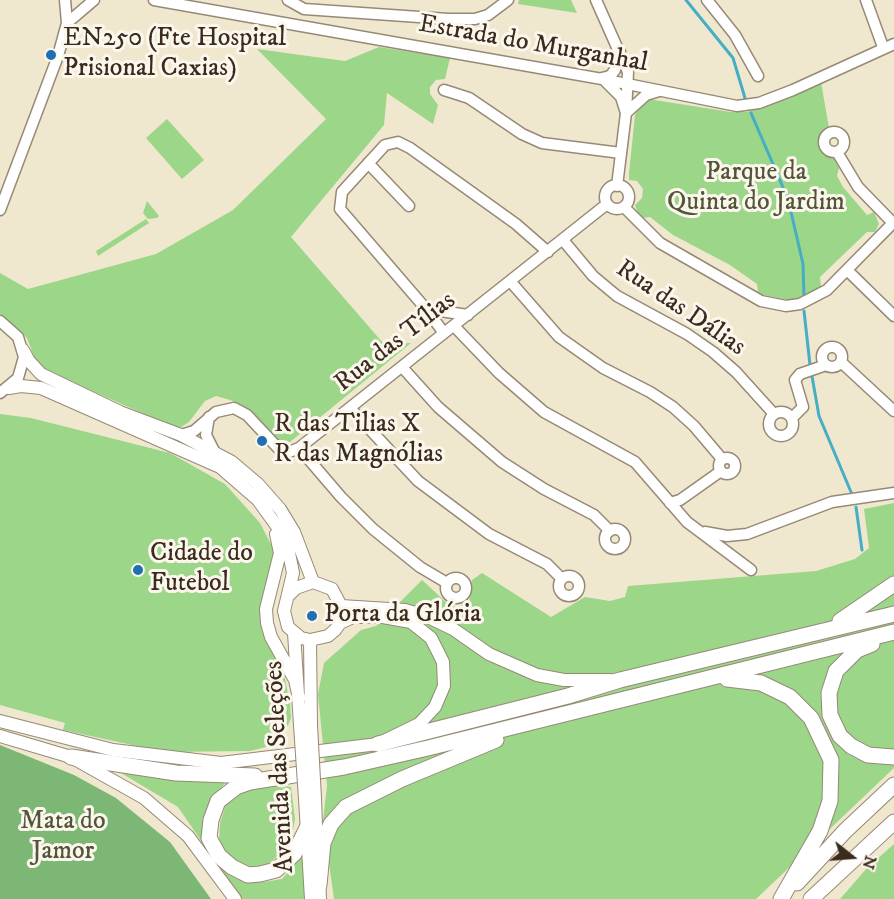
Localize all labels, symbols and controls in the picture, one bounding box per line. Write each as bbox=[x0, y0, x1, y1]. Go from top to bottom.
street label: Estrada do Murganhal bbox=[416, 9, 650, 81]
place label: EN250 (Fte Hospital Prisional Caxias) bbox=[63, 24, 286, 86]
marker: EN250 (Fte Hospital Prisional Caxias) bbox=[44, 48, 58, 62]
park label: Parque da Quinta do Jardim bbox=[667, 158, 845, 219]
street label: Rua das Dálias bbox=[609, 254, 751, 364]
street label: Rua das Tílias bbox=[329, 286, 463, 400]
place label: R das Tilias X R das Magnólias bbox=[274, 410, 443, 472]
marker: R das Tilias X R das Magnólias bbox=[255, 434, 269, 448]
place label: Cidade do Futebol bbox=[150, 539, 253, 600]
marker: Cidade do Futebol bbox=[131, 563, 145, 577]
place label: Porta da Glória bbox=[324, 600, 481, 632]
marker: Porta da Glória bbox=[305, 609, 319, 623]
street label: Avenida das Seleções bbox=[260, 660, 302, 874]
park label: Mata do Jamor bbox=[20, 807, 106, 868]
north arrow bbox=[822, 827, 882, 887]
text: N bbox=[858, 853, 881, 871]

